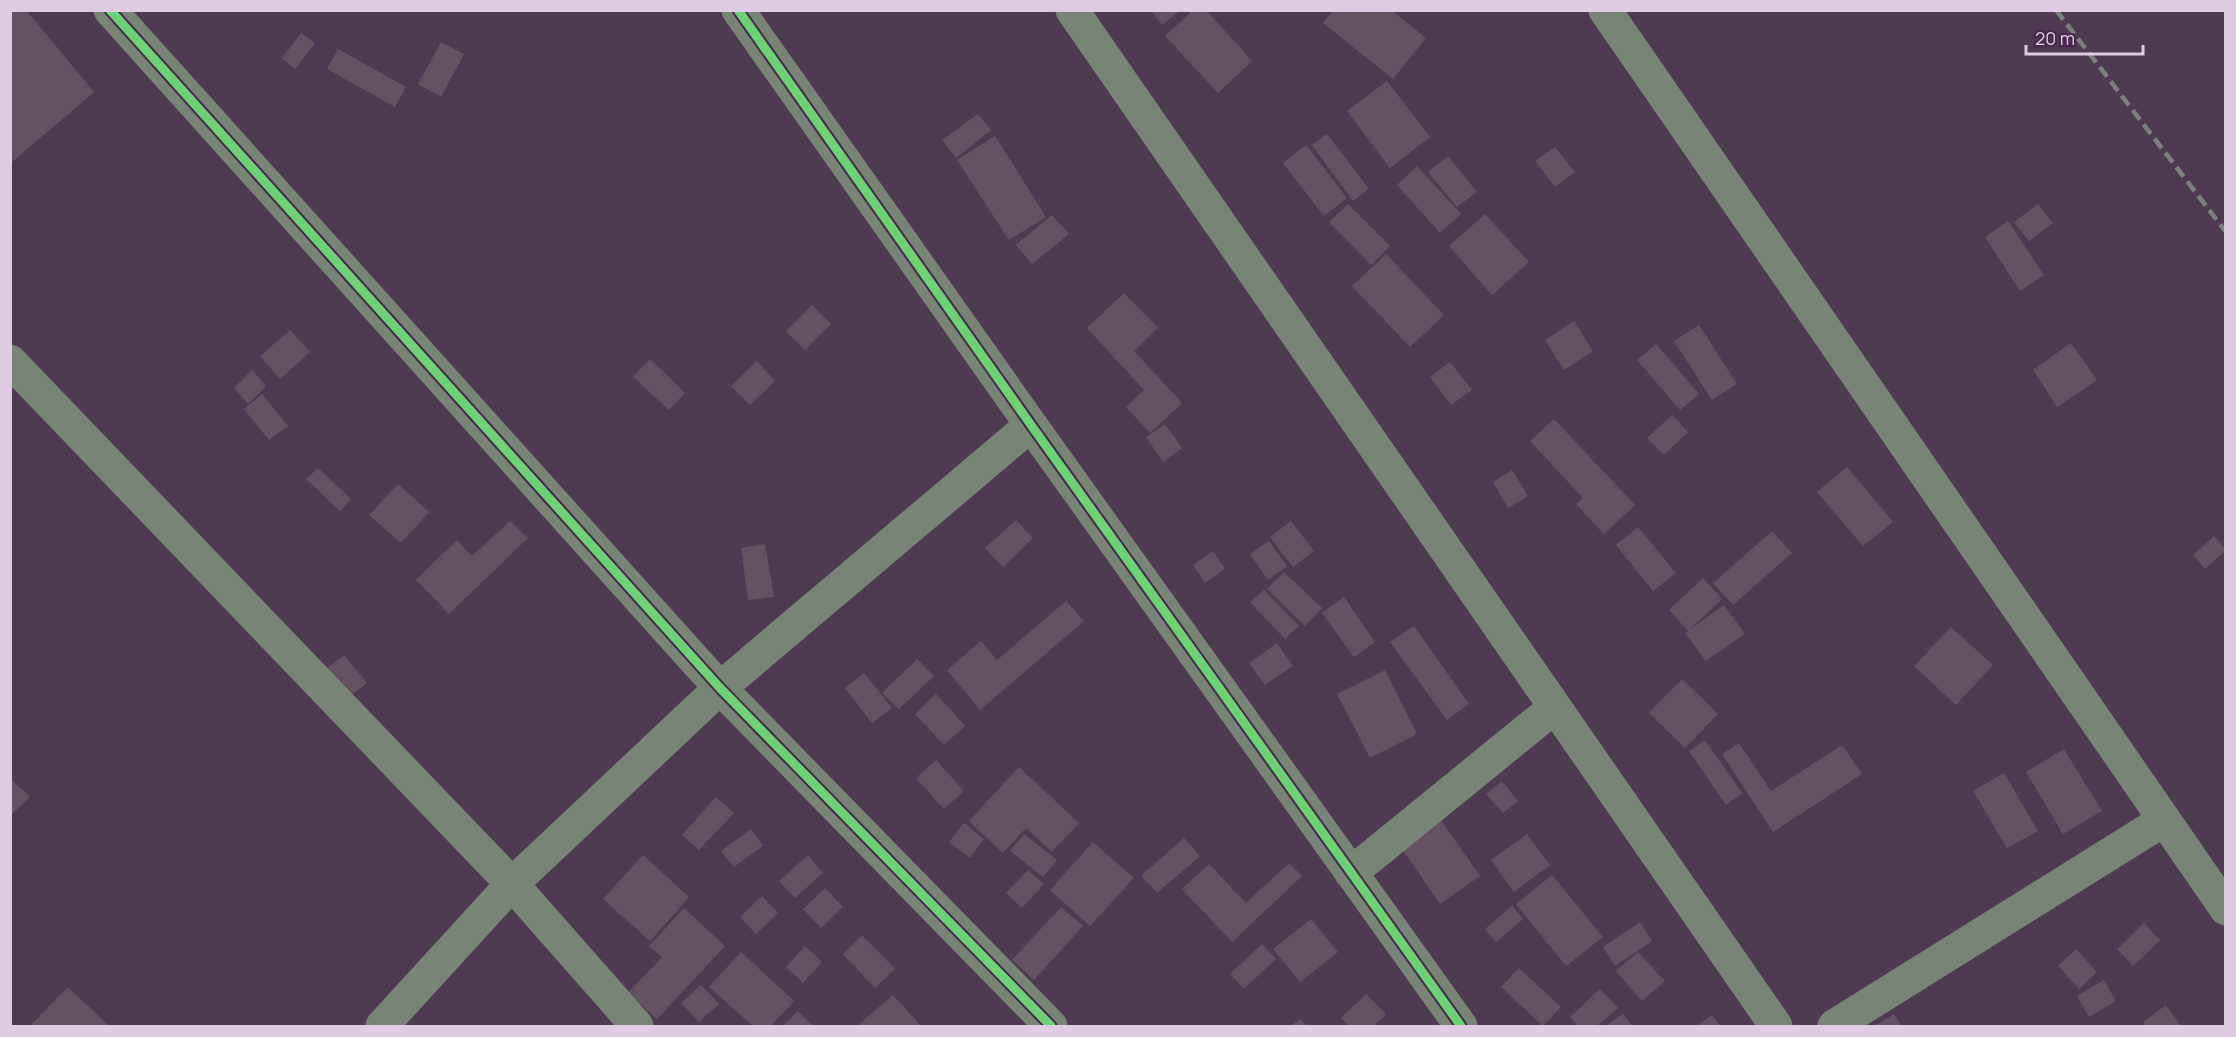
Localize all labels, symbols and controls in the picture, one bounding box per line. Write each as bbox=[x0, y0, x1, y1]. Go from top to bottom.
scale bar bbox=[2026, 18, 2143, 56]
text: 20 m bbox=[2035, 26, 2075, 50]

